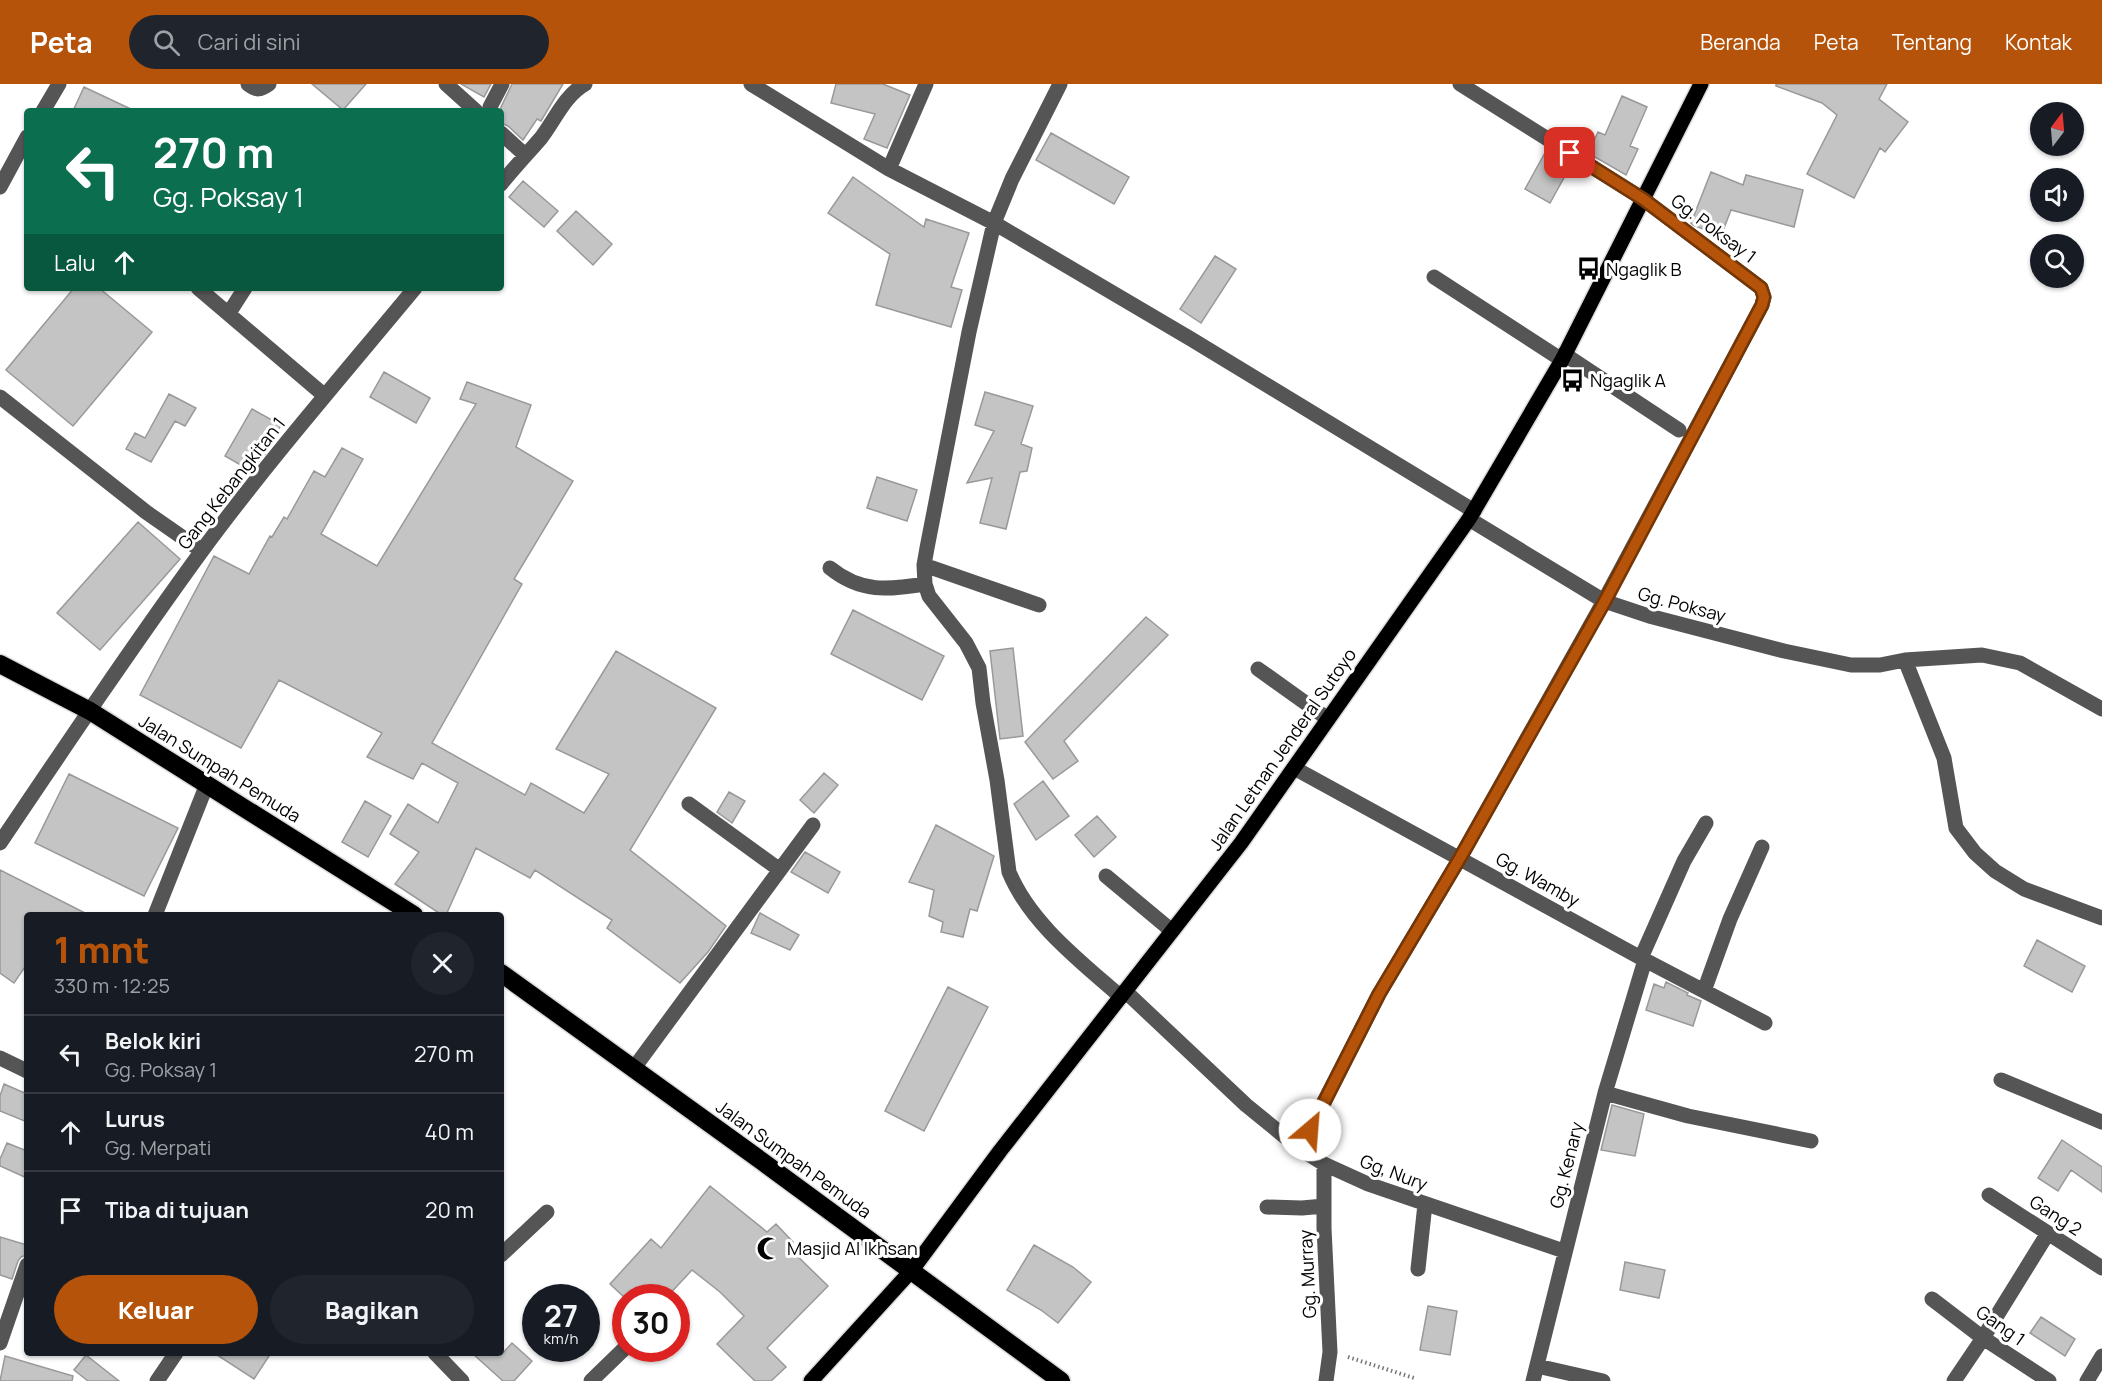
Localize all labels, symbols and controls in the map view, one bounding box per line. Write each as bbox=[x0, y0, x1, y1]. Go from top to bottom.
search box bbox=[129, 15, 549, 69]
text: Peta bbox=[30, 23, 93, 61]
icon: search bbox=[150, 26, 183, 59]
text: Cari di sini bbox=[198, 27, 301, 57]
text: Beranda bbox=[1700, 28, 1781, 56]
text: Peta bbox=[1814, 28, 1859, 56]
text: Tentang bbox=[1892, 28, 1972, 56]
text: Kontak bbox=[2005, 28, 2072, 56]
north arrow bbox=[2030, 102, 2084, 156]
map controls bbox=[2030, 102, 2084, 288]
text: 270 m bbox=[153, 123, 274, 181]
pin bbox=[1544, 127, 1595, 178]
icon: left bbox=[54, 132, 132, 210]
icon: arrive bbox=[1553, 136, 1586, 169]
button: sound bbox=[2030, 168, 2084, 222]
text: Gg. Poksay 1 bbox=[153, 178, 304, 215]
street label: Gg. Poksay 1 bbox=[1667, 188, 1761, 268]
button: search bbox=[2030, 234, 2084, 288]
icon: ahead bbox=[108, 246, 141, 279]
text: Lalu bbox=[54, 248, 96, 278]
bus stop icon: Ngaglik B bbox=[1575, 256, 1601, 282]
place label: Ngaglik B bbox=[1606, 257, 1682, 281]
bus stop icon: Ngaglik A bbox=[1559, 367, 1585, 393]
place label: Ngaglik A bbox=[1590, 368, 1667, 392]
street label: Gang Kebangkitan 1 bbox=[172, 412, 290, 554]
street label: Gg. Poksay bbox=[1635, 581, 1729, 627]
street label: Jalan Letnan Jenderal Sutoyo bbox=[1203, 643, 1361, 855]
street label: Jalan Sumpah Pemuda bbox=[135, 708, 305, 828]
street label: Gg. Wamby bbox=[1492, 846, 1585, 912]
text: 1 mnt bbox=[54, 925, 149, 974]
button: close bbox=[411, 932, 474, 995]
text: 330 m · 12:25 bbox=[54, 972, 170, 999]
text: Belok kiri bbox=[105, 1026, 201, 1056]
icon: left bbox=[54, 1038, 87, 1071]
text: 270 m bbox=[414, 1039, 474, 1069]
text: Gg. Poksay 1 bbox=[105, 1056, 217, 1083]
street label: Jalan Sumpah Pemuda bbox=[711, 1094, 877, 1224]
position arrow bbox=[1278, 1098, 1342, 1162]
text: Lurus bbox=[105, 1104, 165, 1134]
icon: ahead bbox=[54, 1116, 87, 1149]
text: 40 m bbox=[425, 1117, 474, 1147]
street label: Gg. Kenary bbox=[1544, 1119, 1588, 1211]
text: Gg. Merpati bbox=[105, 1134, 211, 1161]
street label: Gg, Nury bbox=[1357, 1148, 1432, 1196]
street label: Gang 2 bbox=[2025, 1189, 2087, 1241]
icon: arrive bbox=[54, 1194, 87, 1227]
text: Tiba di tujuan bbox=[105, 1195, 249, 1225]
text: 20 m bbox=[425, 1195, 474, 1225]
street label: Gg. Murray bbox=[1293, 1228, 1321, 1319]
mosque icon: Masjid Al Ikhsan bbox=[756, 1235, 782, 1261]
place label: Masjid Al Ikhsan bbox=[787, 1236, 918, 1260]
button: Keluar bbox=[54, 1275, 258, 1344]
button: Bagikan bbox=[270, 1275, 474, 1344]
speed limit sign: 30 bbox=[612, 1284, 690, 1362]
text: 27 bbox=[544, 1295, 578, 1336]
street label: Gang 1 bbox=[1972, 1299, 2030, 1351]
text: km/h bbox=[544, 1328, 578, 1349]

